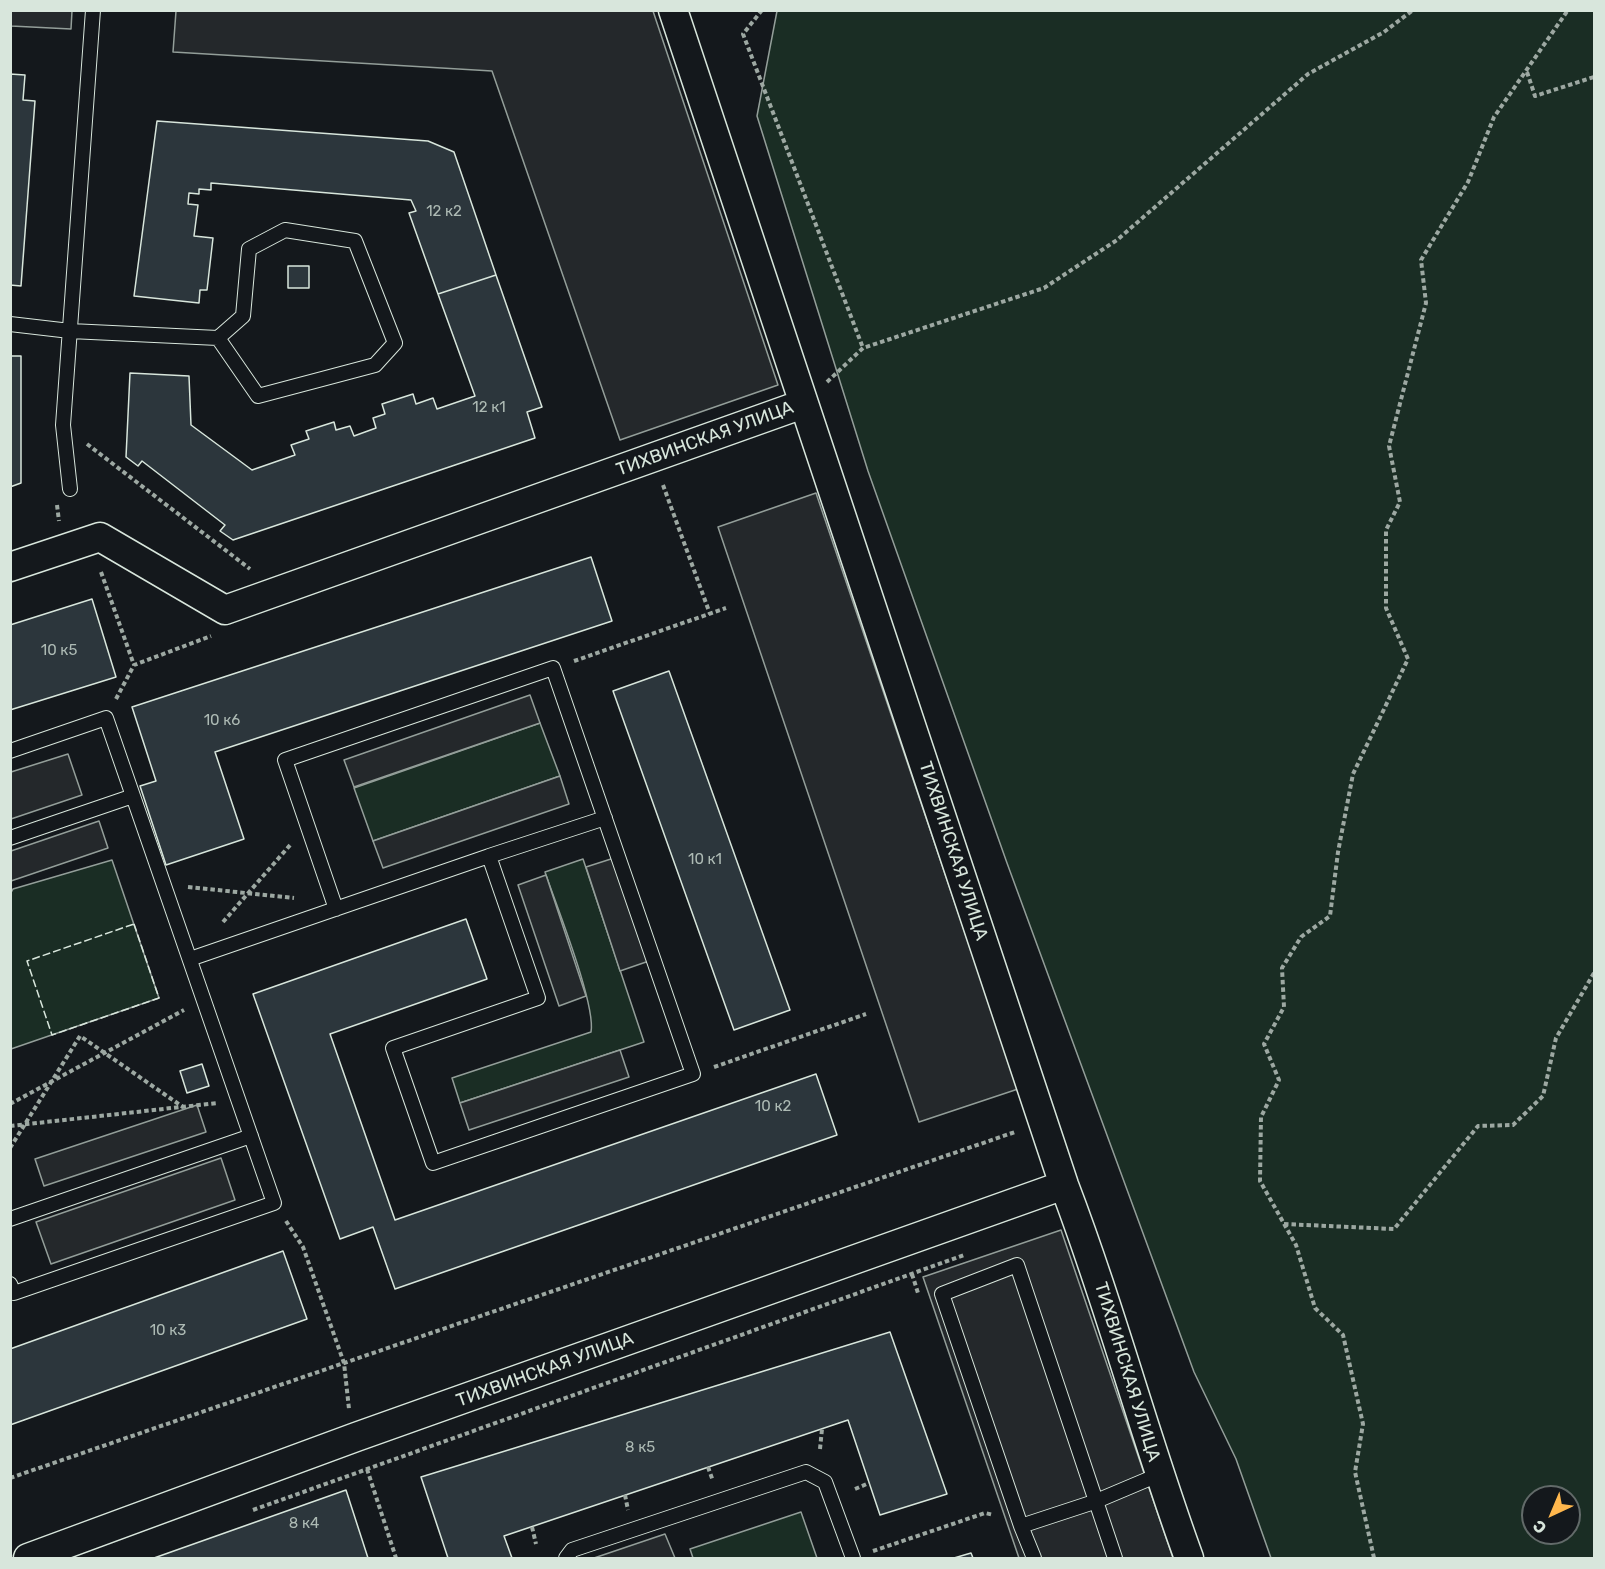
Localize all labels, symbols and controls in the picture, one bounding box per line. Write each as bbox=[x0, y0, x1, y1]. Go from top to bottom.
house number: 12 к2 bbox=[426, 203, 462, 221]
street label: ТИХВИНСКАЯ УЛИЦА bbox=[614, 397, 796, 481]
house number: 12 к1 bbox=[472, 399, 506, 417]
house number: 10 к5 bbox=[41, 642, 77, 660]
house number: 10 к6 bbox=[204, 712, 240, 730]
street label: ТИХВИНСКАЯ УЛИЦА bbox=[914, 759, 992, 943]
house number: 10 к1 bbox=[688, 851, 722, 869]
house number: 10 к2 bbox=[755, 1098, 791, 1116]
street label: ТИХВИНСКАЯ УЛИЦА bbox=[1089, 1280, 1165, 1464]
house number: 10 к3 bbox=[150, 1322, 186, 1340]
street label: ТИХВИНСКАЯ УЛИЦА bbox=[454, 1328, 636, 1412]
house number: 8 к5 bbox=[625, 1439, 655, 1457]
north arrow bbox=[1521, 1485, 1581, 1545]
house number: 8 к4 bbox=[289, 1515, 319, 1533]
text: С bbox=[1529, 1516, 1550, 1538]

